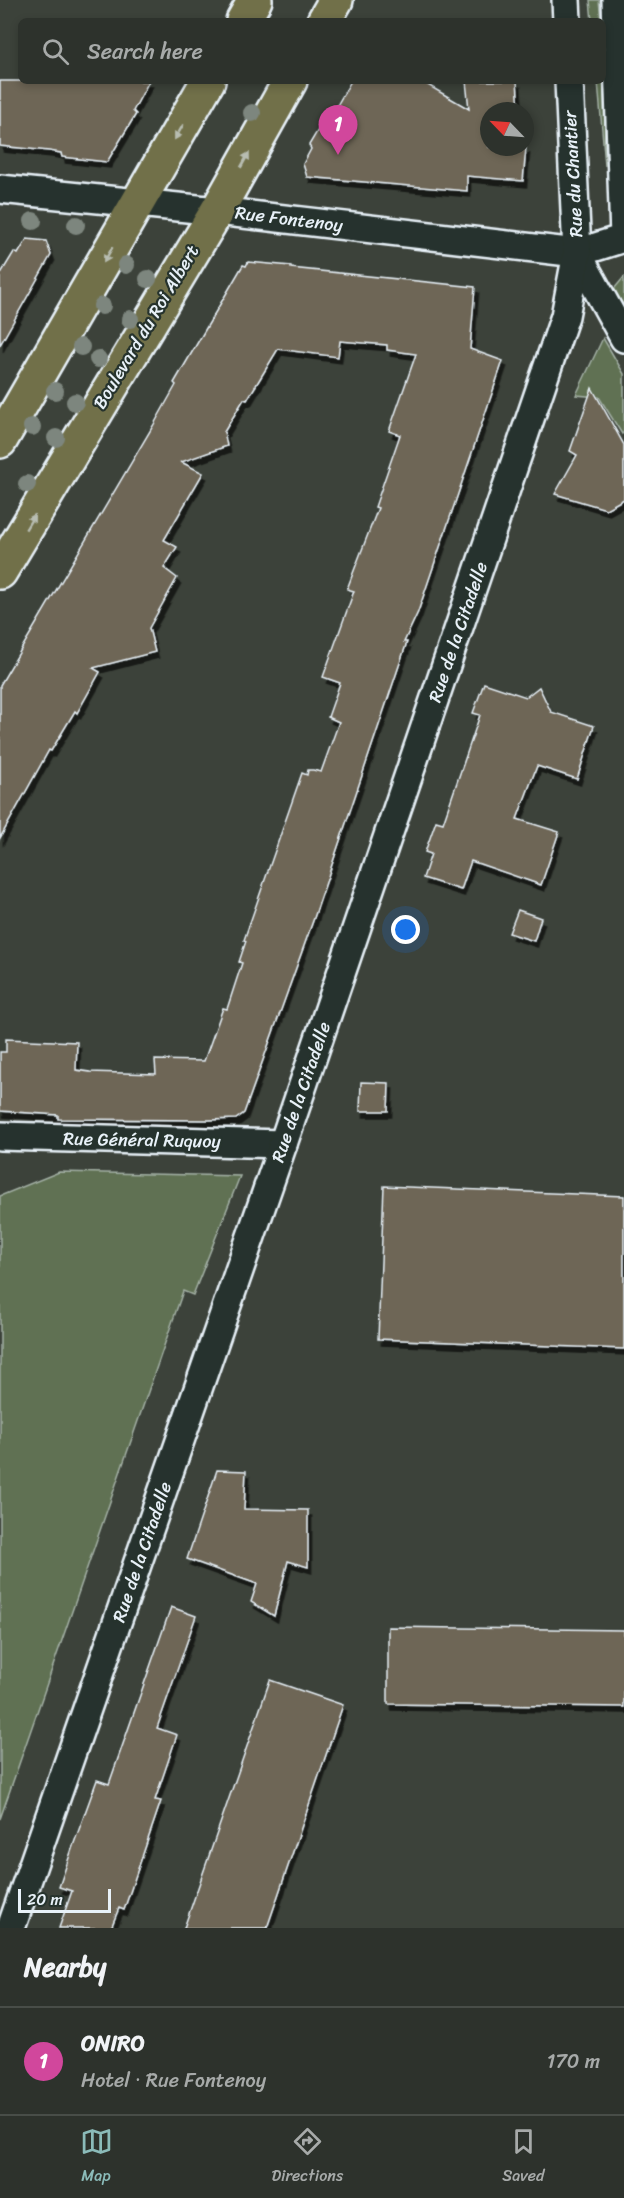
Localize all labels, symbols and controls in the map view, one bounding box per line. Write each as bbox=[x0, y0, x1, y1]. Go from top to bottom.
search box bbox=[18, 18, 606, 84]
text: Search here bbox=[87, 32, 203, 71]
icon: search bbox=[39, 35, 72, 68]
north arrow bbox=[480, 102, 534, 156]
pin: 1 bbox=[318, 106, 358, 155]
street label: Rue du Chantier bbox=[554, 108, 592, 238]
one-way arrow bbox=[174, 124, 184, 141]
one-way arrow bbox=[240, 152, 251, 168]
street label: Rue Fontenoy bbox=[233, 197, 345, 242]
street label: Boulevard du Roi Albert bbox=[84, 238, 208, 415]
one-way arrow bbox=[103, 247, 113, 264]
one-way arrow bbox=[25, 513, 35, 530]
street label: Rue de la Citadelle bbox=[419, 557, 497, 707]
your location bbox=[391, 915, 420, 944]
street label: Rue de la Citadelle bbox=[262, 1017, 340, 1167]
street label: Rue Général Ruquoy bbox=[63, 1123, 222, 1157]
street label: Rue de la Citadelle bbox=[103, 1477, 181, 1627]
text: 20 m bbox=[27, 1885, 63, 1914]
scale bar bbox=[18, 1886, 111, 1914]
text: Nearby bbox=[24, 1944, 106, 1990]
text: ONIRO bbox=[81, 2024, 145, 2063]
text: 1 bbox=[39, 2044, 48, 2079]
text: 170 m bbox=[547, 2044, 600, 2079]
text: Hotel · Rue Fontenoy bbox=[81, 2063, 266, 2098]
tab: Map bbox=[80, 2125, 113, 2190]
tab: Directions bbox=[272, 2125, 343, 2190]
tab: Saved bbox=[502, 2125, 544, 2190]

